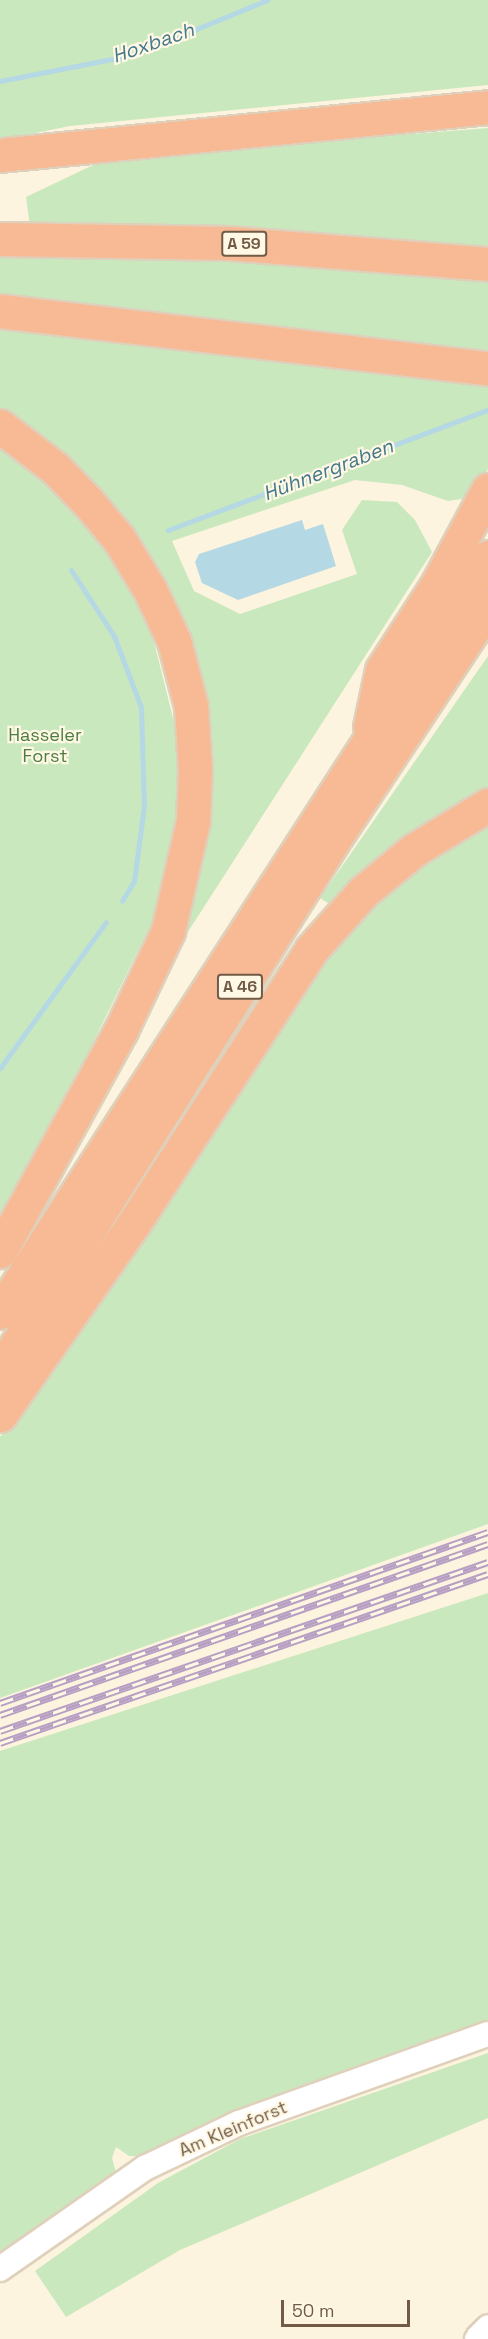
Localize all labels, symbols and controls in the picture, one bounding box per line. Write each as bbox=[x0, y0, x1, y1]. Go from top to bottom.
water label: Hoxbach bbox=[109, 18, 197, 68]
road number: A 59 bbox=[220, 231, 268, 257]
water label: Hühnergraben bbox=[260, 434, 396, 506]
park label: Hasseler Forst bbox=[8, 725, 82, 768]
road number: A 46 bbox=[216, 974, 264, 1000]
street label: Am Kleinforst bbox=[176, 2096, 290, 2162]
scale bar bbox=[284, 2288, 413, 2326]
text: 50 m bbox=[292, 2299, 334, 2322]

